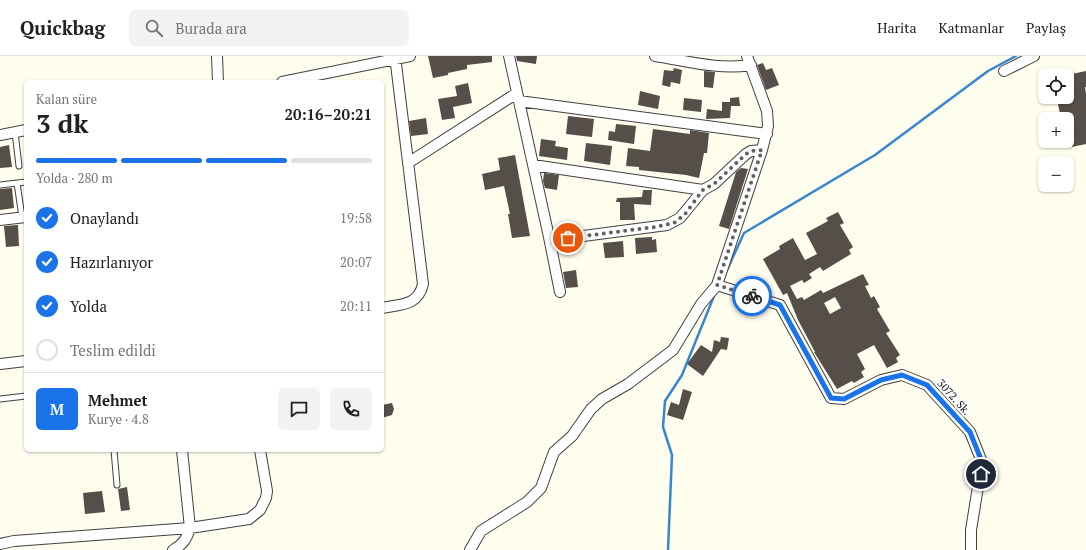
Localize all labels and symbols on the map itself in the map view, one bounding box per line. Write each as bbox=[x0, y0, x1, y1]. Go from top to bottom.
pin bbox=[551, 221, 585, 255]
courier bbox=[732, 276, 772, 316]
street label: 3072. Sk. bbox=[934, 376, 974, 418]
pin bbox=[964, 457, 998, 491]

